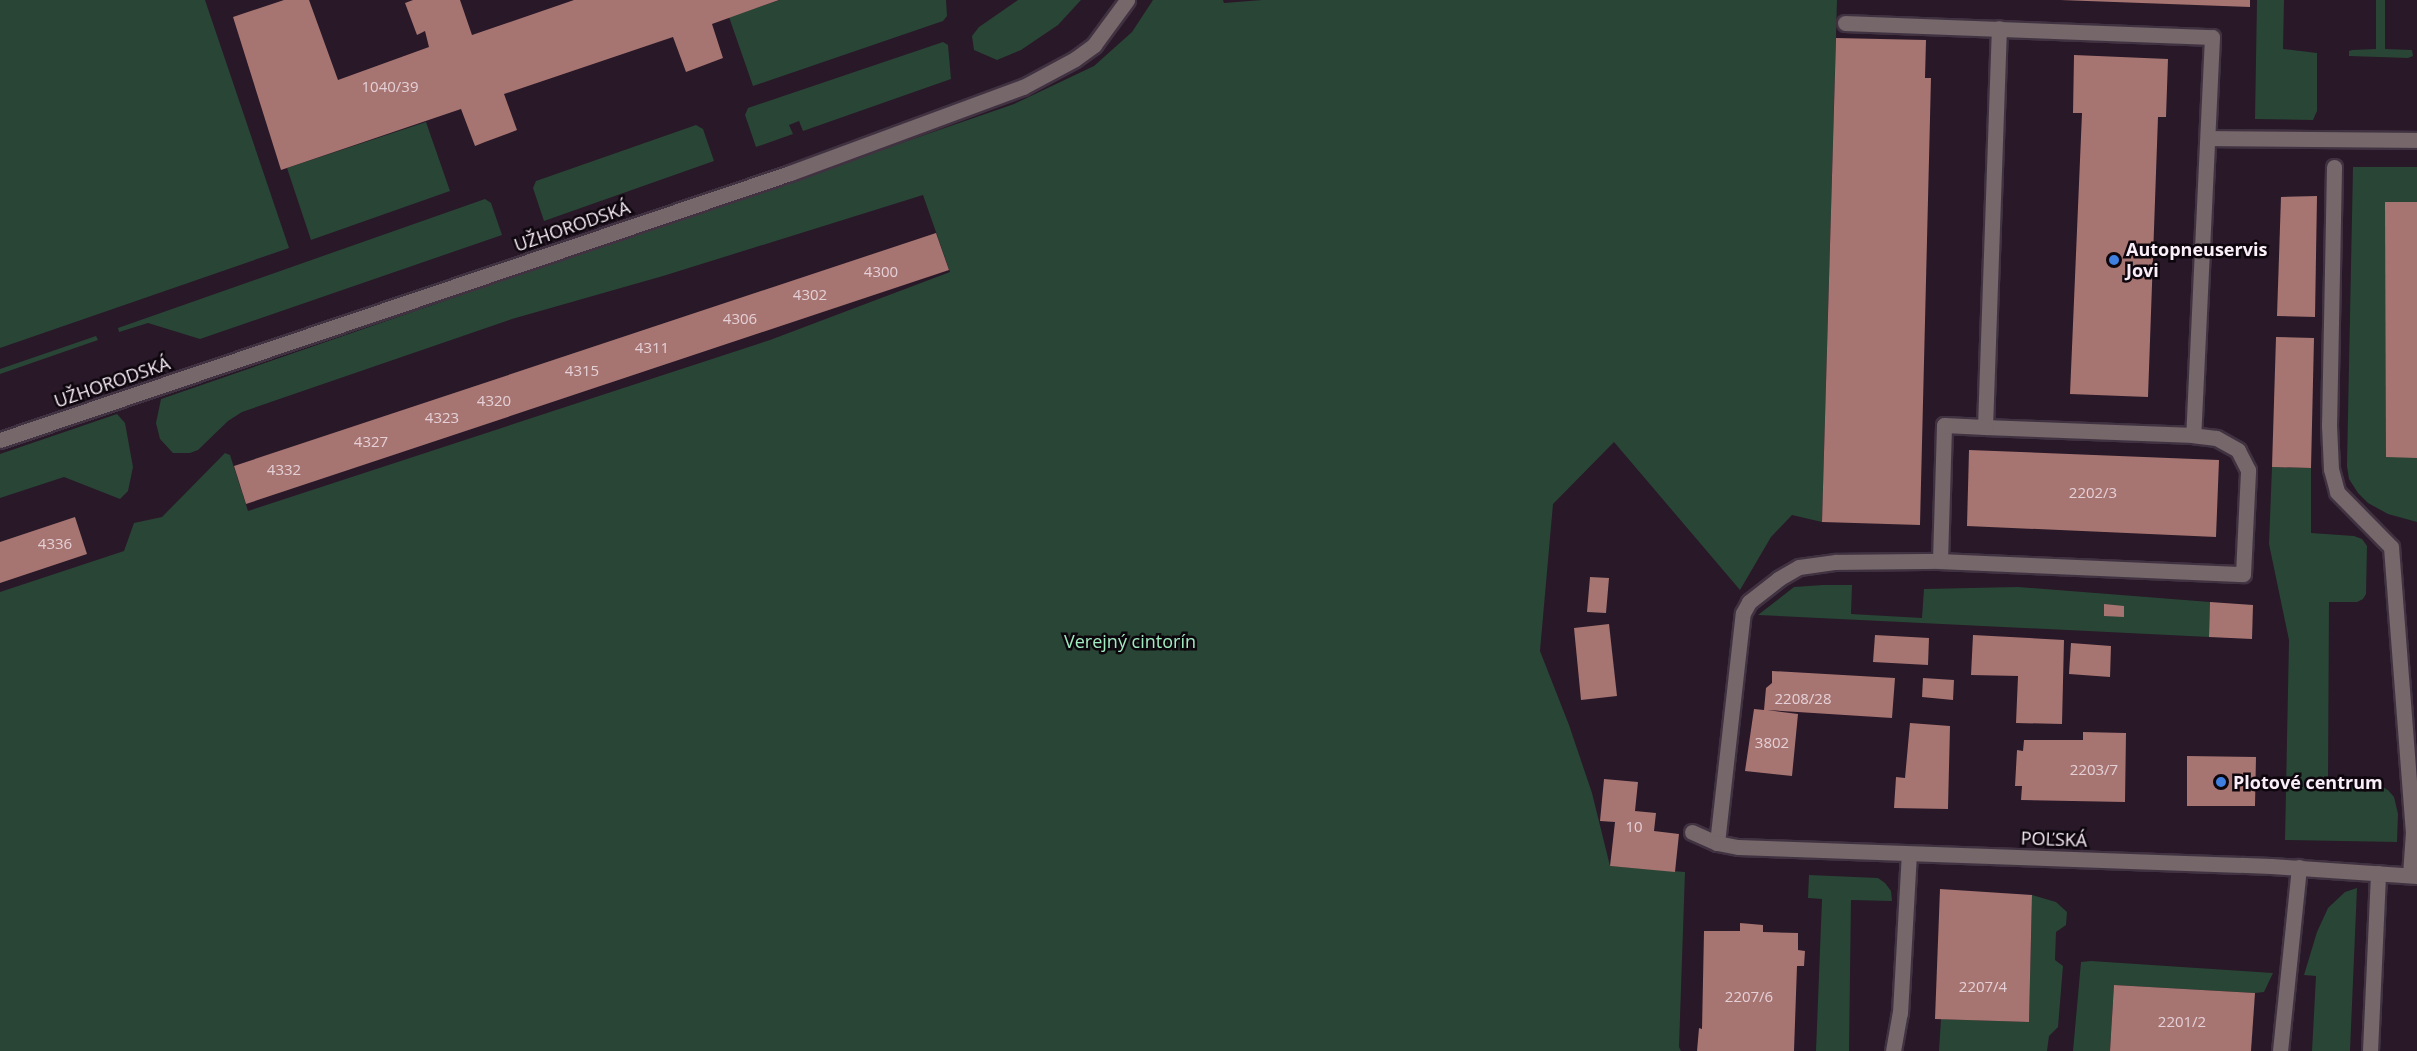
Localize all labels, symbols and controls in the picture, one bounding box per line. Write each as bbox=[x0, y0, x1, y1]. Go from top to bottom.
house number: 1040/39 bbox=[362, 78, 418, 96]
street label: UŽHORODSKÁ bbox=[511, 196, 633, 256]
place label: Autopneuservis Jovi bbox=[2126, 239, 2267, 282]
marker: Autopneuservis Jovi bbox=[2107, 253, 2121, 267]
house number: 4300 bbox=[864, 263, 898, 281]
house number: 4302 bbox=[793, 286, 827, 304]
house number: 4306 bbox=[723, 310, 757, 328]
house number: 4311 bbox=[635, 339, 669, 357]
street label: UŽHORODSKÁ bbox=[51, 352, 173, 412]
house number: 4315 bbox=[565, 362, 599, 380]
house number: 4320 bbox=[477, 392, 511, 410]
house number: 4323 bbox=[425, 409, 459, 427]
house number: 4327 bbox=[354, 433, 388, 451]
house number: 4332 bbox=[267, 461, 301, 479]
house number: 2202/3 bbox=[2069, 484, 2117, 502]
house number: 4336 bbox=[38, 535, 72, 553]
park label: Verejný cintorín bbox=[1064, 630, 1196, 652]
house number: 2208/28 bbox=[1775, 690, 1831, 708]
house number: 3802 bbox=[1755, 734, 1789, 752]
house number: 2203/7 bbox=[2070, 761, 2118, 779]
place label: Plotové centrum bbox=[2233, 771, 2383, 793]
marker: Plotové centrum bbox=[2214, 775, 2228, 789]
house number: 10 bbox=[1625, 818, 1643, 836]
street label: POĽSKÁ bbox=[2020, 827, 2088, 851]
house number: 2207/4 bbox=[1959, 978, 2007, 996]
house number: 2207/6 bbox=[1725, 988, 1773, 1006]
house number: 2201/2 bbox=[2158, 1013, 2206, 1031]

